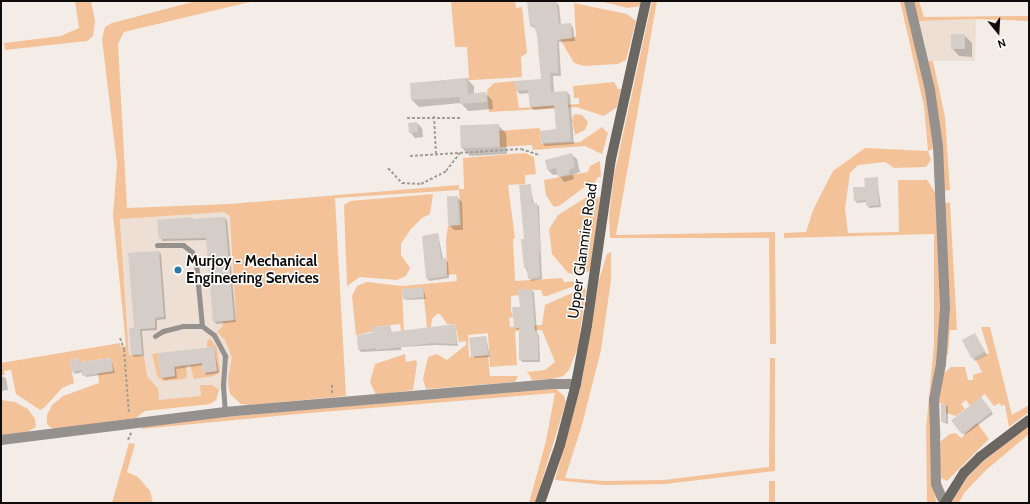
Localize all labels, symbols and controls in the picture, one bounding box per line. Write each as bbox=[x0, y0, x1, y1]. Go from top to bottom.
north arrow bbox=[978, 12, 1018, 52]
text: N bbox=[996, 36, 1008, 51]
street label: Upper Glanmire Road bbox=[565, 182, 601, 320]
place label: Murjoy - Mechanical Engineering Services bbox=[186, 252, 319, 287]
marker: Murjoy - Mechanical Engineering Services bbox=[173, 265, 183, 275]

